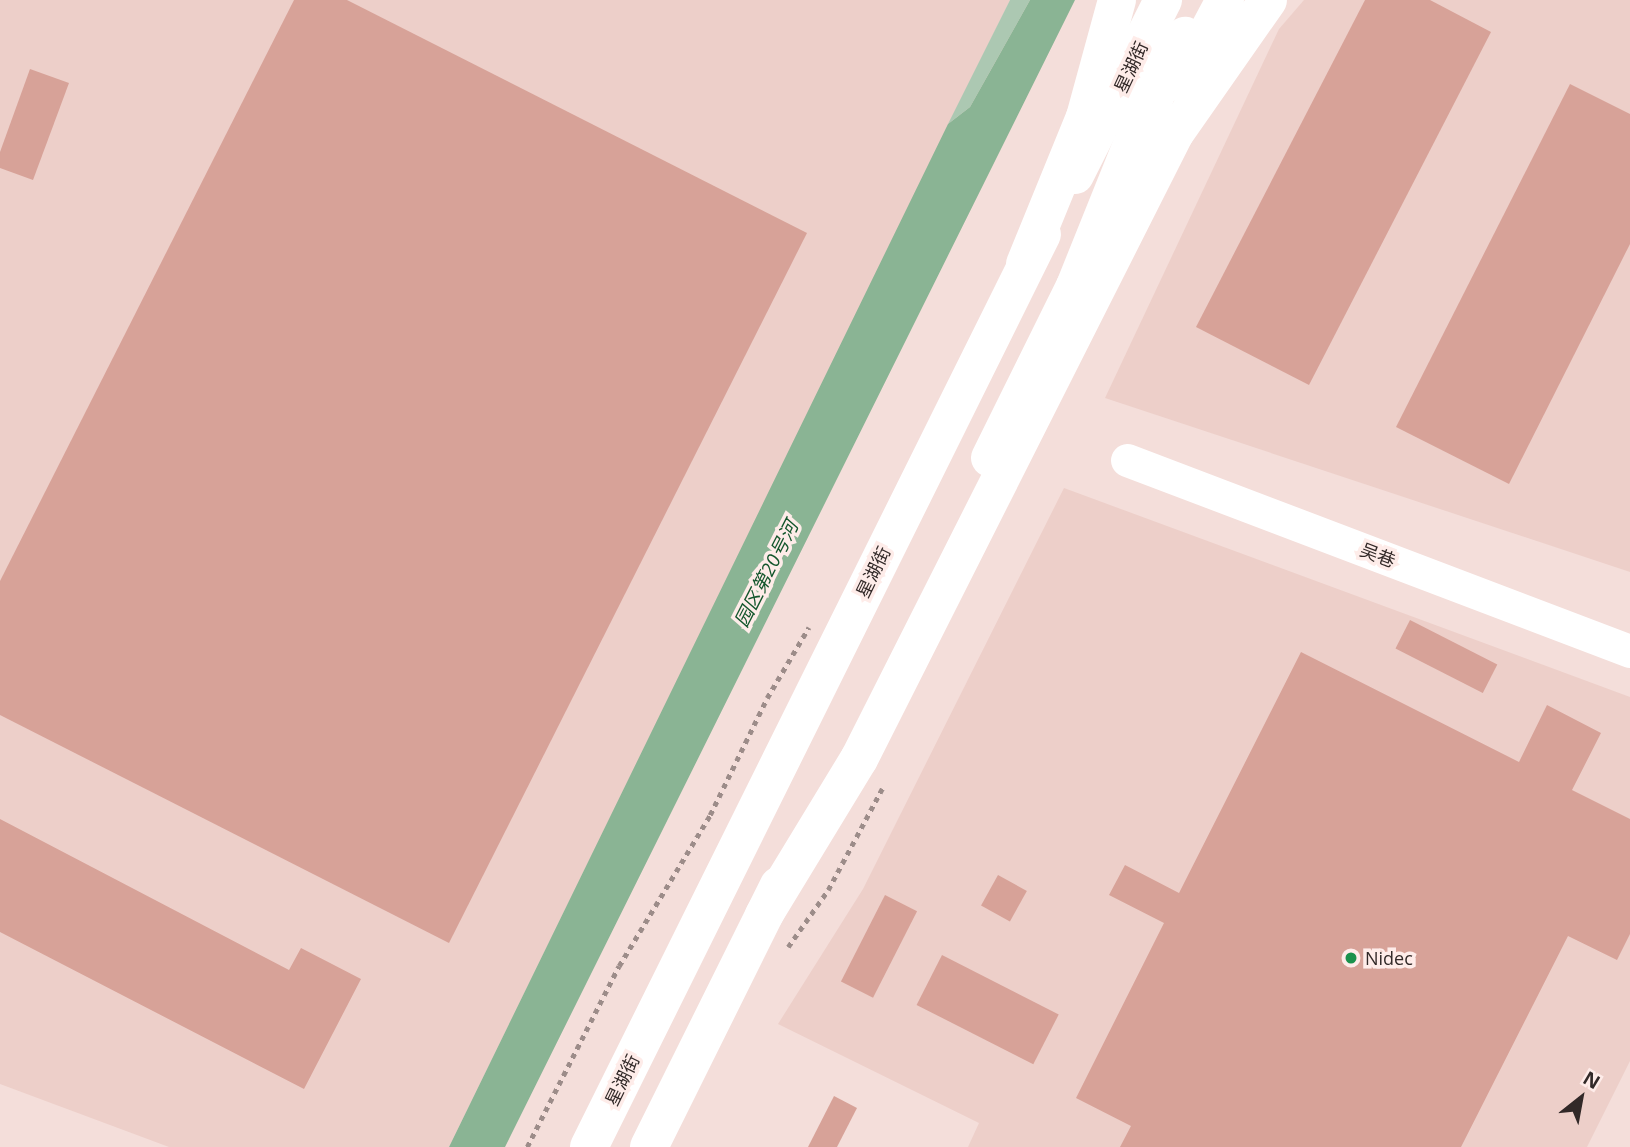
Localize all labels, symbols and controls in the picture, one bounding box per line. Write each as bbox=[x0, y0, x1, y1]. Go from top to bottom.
street label: 星湖街 bbox=[1110, 38, 1152, 96]
water label: 园区第20号河 bbox=[731, 517, 803, 631]
street label: 吴巷 bbox=[1357, 538, 1399, 572]
street label: 星湖街 bbox=[851, 543, 895, 601]
place label: Nidec bbox=[1365, 947, 1413, 969]
marker: Nidec bbox=[1343, 950, 1359, 966]
street label: 星湖街 bbox=[600, 1051, 644, 1109]
north arrow bbox=[1546, 1063, 1616, 1133]
text: N bbox=[1578, 1065, 1605, 1095]

